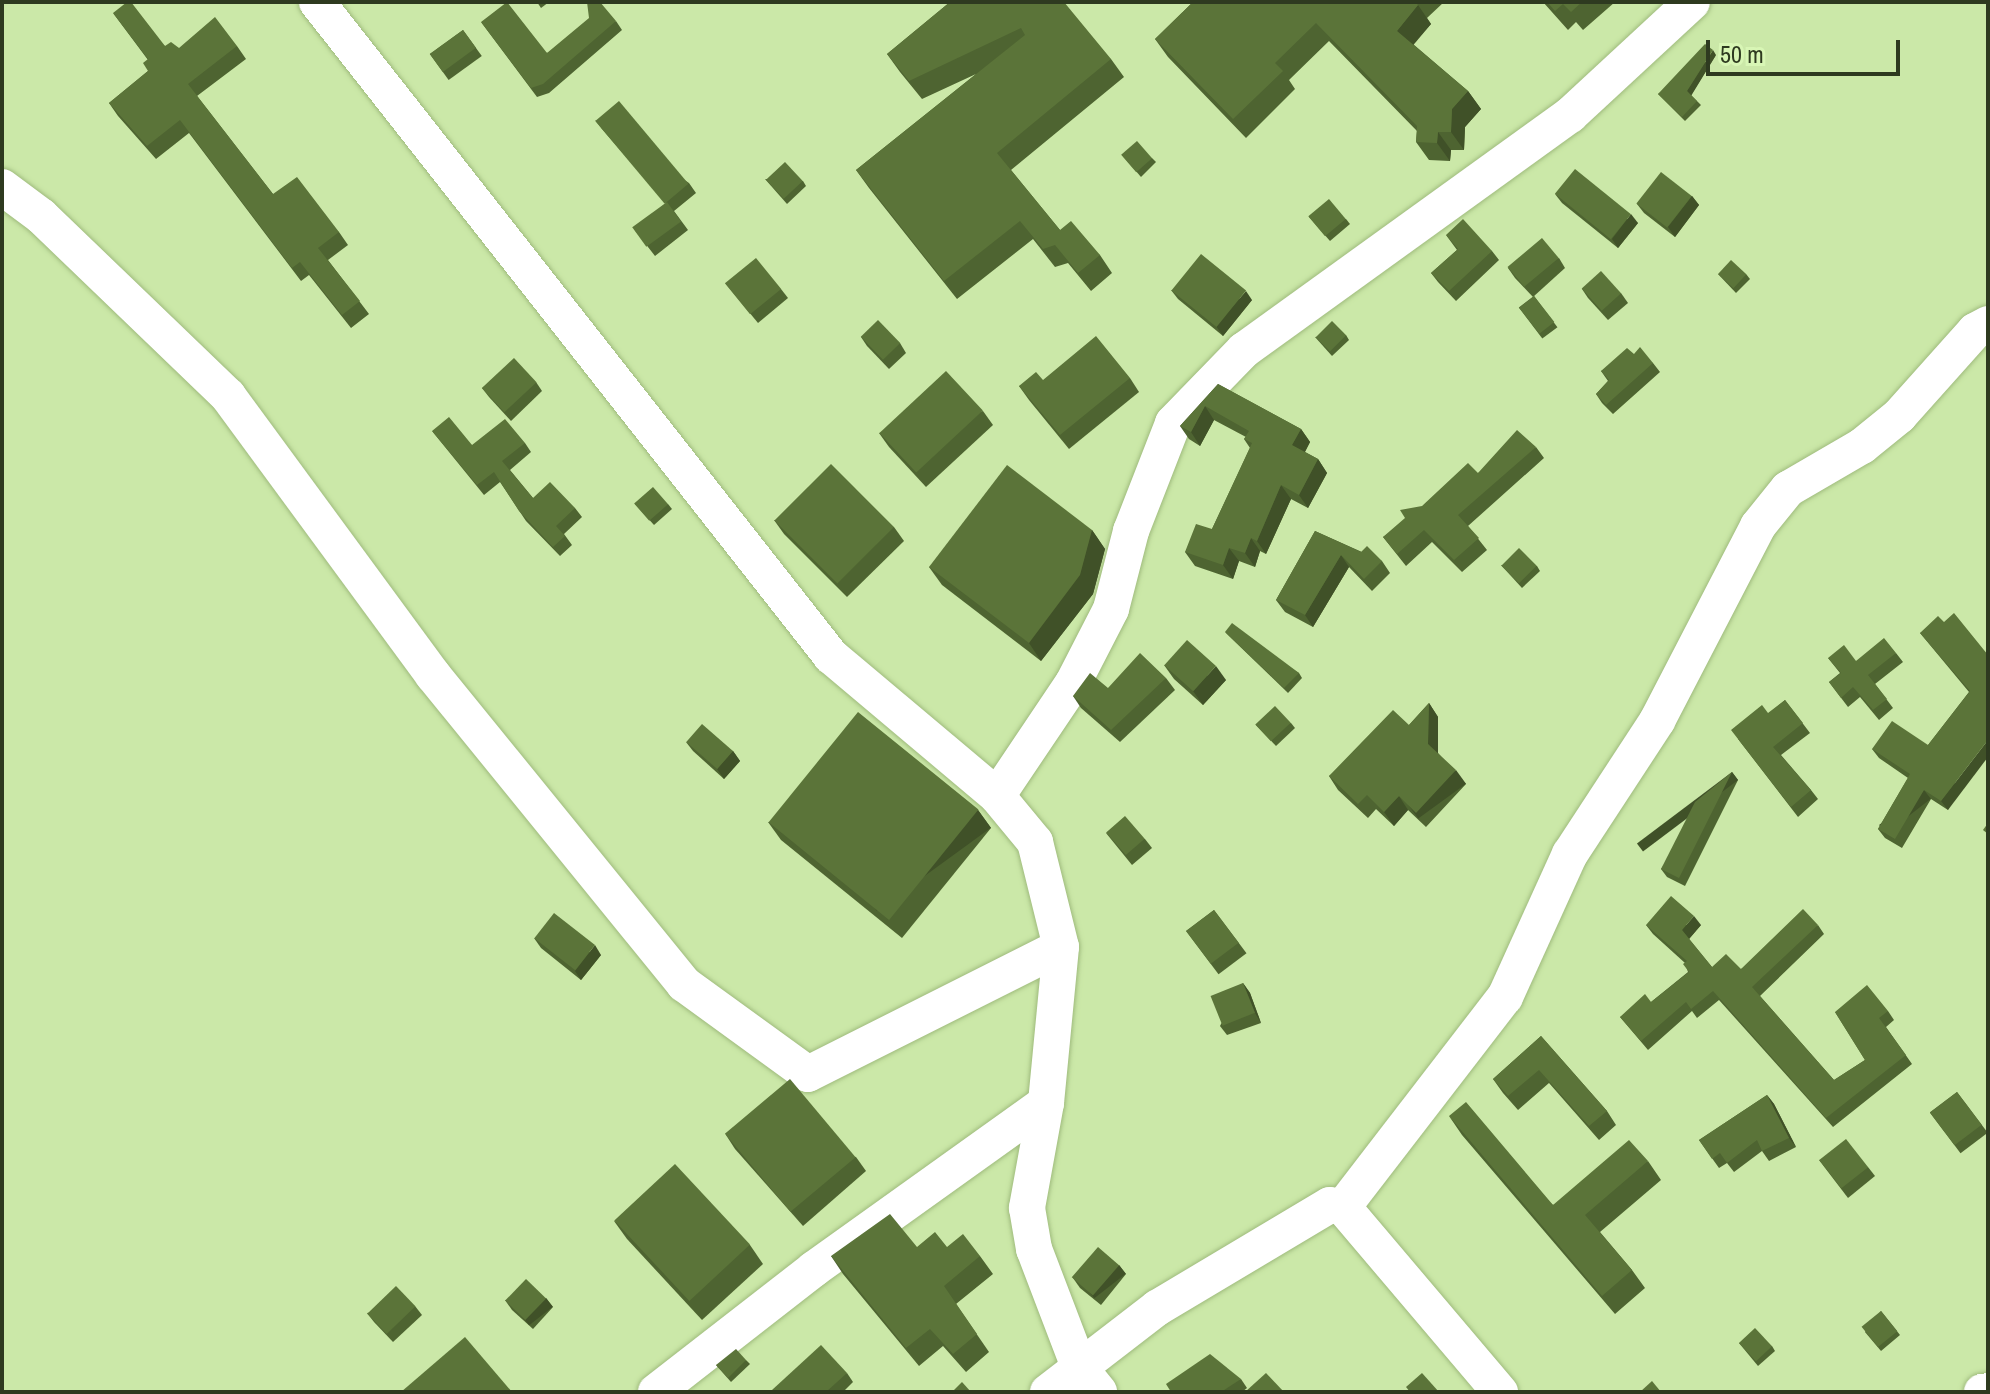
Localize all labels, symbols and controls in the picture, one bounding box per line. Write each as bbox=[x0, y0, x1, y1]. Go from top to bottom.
scale bar bbox=[1710, 24, 1904, 74]
text: 50 m bbox=[1720, 38, 1764, 70]

